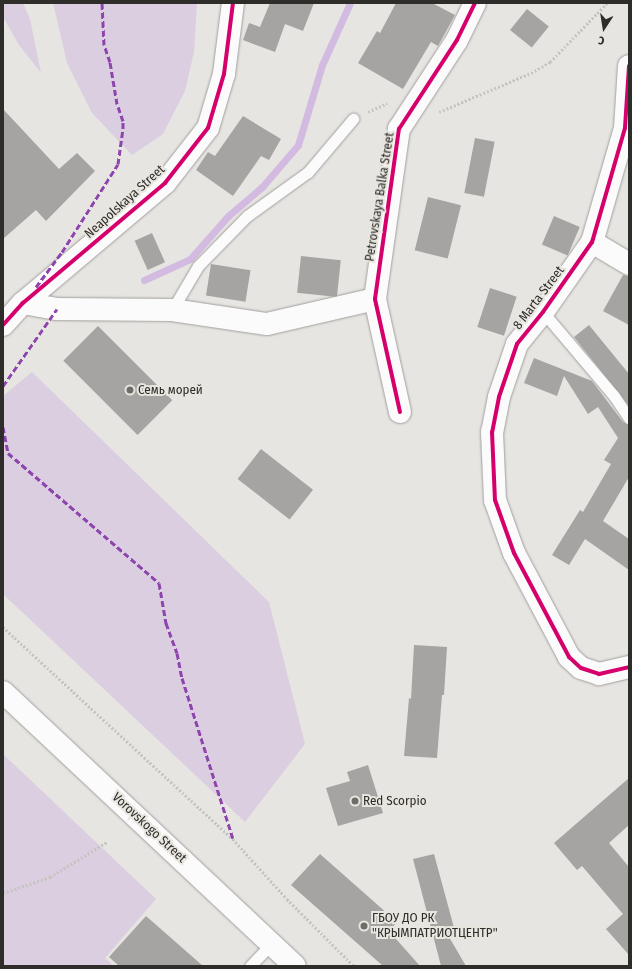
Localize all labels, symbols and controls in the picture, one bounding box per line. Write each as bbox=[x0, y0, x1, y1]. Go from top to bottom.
north arrow bbox=[584, 8, 624, 48]
text: С bbox=[597, 33, 606, 47]
street label: Petrovskaya Balka Street bbox=[362, 131, 398, 263]
street label: Neapolskaya Street bbox=[82, 162, 168, 242]
street label: 8 Marta Street bbox=[510, 263, 568, 333]
place label: Семь морей bbox=[138, 382, 203, 398]
marker: Семь морей bbox=[125, 385, 135, 395]
street label: Vorovskogo Street bbox=[109, 790, 189, 866]
place label: Red Scorpio bbox=[363, 793, 427, 809]
marker: Red Scorpio bbox=[350, 796, 360, 806]
place label: ГБОУ ДО РК "КРЫМПАТРИОТЦЕНТР" bbox=[372, 911, 498, 942]
marker: ГБОУ ДО РК "КРЫМПАТРИОТЦЕНТР" bbox=[359, 921, 369, 931]

